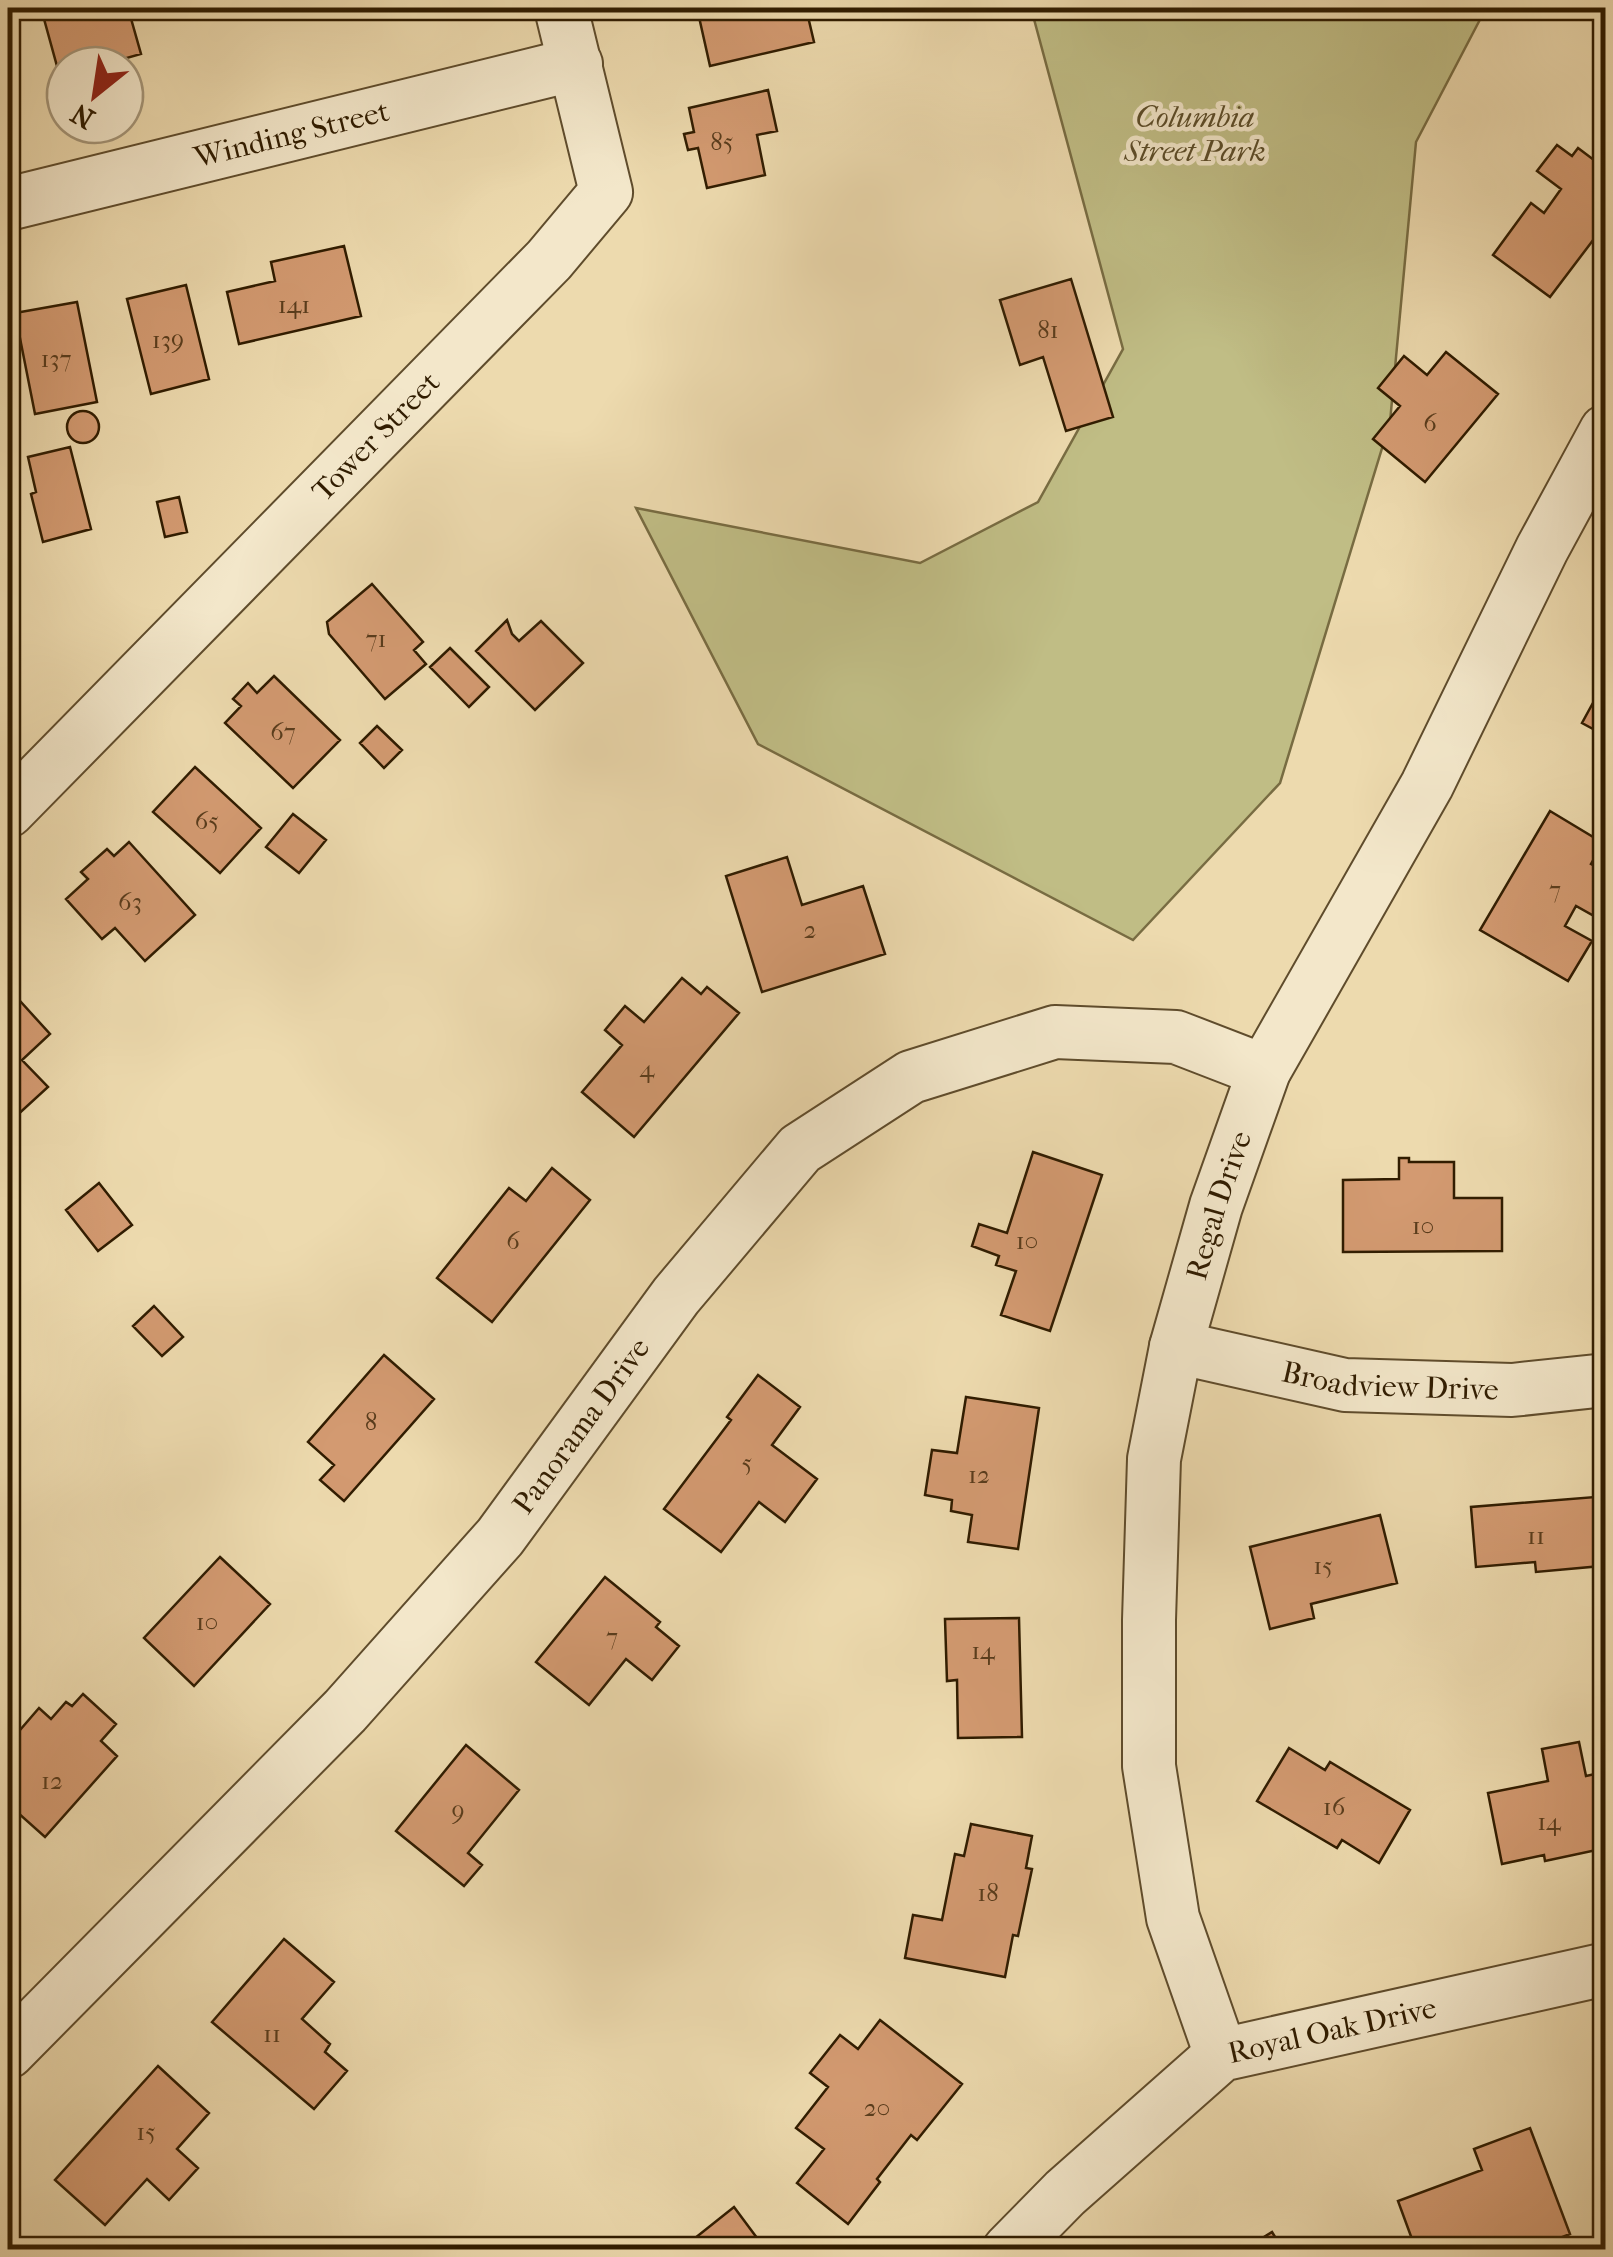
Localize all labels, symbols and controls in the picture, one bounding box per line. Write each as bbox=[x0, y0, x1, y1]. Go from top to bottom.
north arrow bbox=[45, 45, 145, 145]
street label: Winding Street bbox=[189, 94, 393, 176]
text: N bbox=[65, 96, 100, 136]
park label: Columbia Street Park bbox=[1123, 100, 1266, 169]
house number: 85 bbox=[710, 127, 734, 156]
house number: 141 bbox=[278, 290, 310, 319]
house number: 81 bbox=[1037, 315, 1059, 344]
house number: 139 bbox=[152, 325, 184, 354]
house number: 137 bbox=[40, 344, 72, 373]
street label: Tower Street bbox=[305, 365, 447, 509]
house number: 6 bbox=[1423, 408, 1437, 437]
house number: 71 bbox=[366, 624, 386, 653]
house number: 67 bbox=[270, 717, 296, 746]
house number: 65 bbox=[195, 806, 219, 835]
house number: 7 bbox=[1549, 875, 1561, 904]
house number: 63 bbox=[118, 887, 142, 916]
house number: 2 bbox=[804, 915, 816, 944]
house number: 4 bbox=[640, 1054, 656, 1083]
street label: Regal Drive bbox=[1179, 1126, 1259, 1284]
house number: 10 bbox=[1412, 1211, 1434, 1240]
house number: 6 bbox=[506, 1226, 520, 1255]
house number: 10 bbox=[1016, 1226, 1038, 1255]
street label: Panorama Drive bbox=[506, 1331, 657, 1521]
street label: Broadview Drive bbox=[1279, 1354, 1499, 1408]
house number: 8 bbox=[365, 1407, 377, 1436]
house number: 5 bbox=[742, 1448, 752, 1477]
house number: 12 bbox=[968, 1460, 990, 1489]
house number: 11 bbox=[1527, 1521, 1545, 1550]
house number: 15 bbox=[1313, 1551, 1333, 1580]
house number: 10 bbox=[196, 1607, 218, 1636]
house number: 7 bbox=[606, 1622, 618, 1651]
house number: 14 bbox=[971, 1636, 996, 1665]
house number: 12 bbox=[41, 1766, 63, 1795]
house number: 16 bbox=[1323, 1792, 1346, 1821]
house number: 9 bbox=[451, 1796, 465, 1825]
house number: 14 bbox=[1537, 1807, 1562, 1836]
house number: 18 bbox=[977, 1878, 999, 1907]
street label: Royal Oak Drive bbox=[1225, 1990, 1440, 2071]
house number: 11 bbox=[263, 2019, 281, 2048]
house number: 20 bbox=[864, 2093, 890, 2122]
house number: 15 bbox=[136, 2117, 156, 2146]

